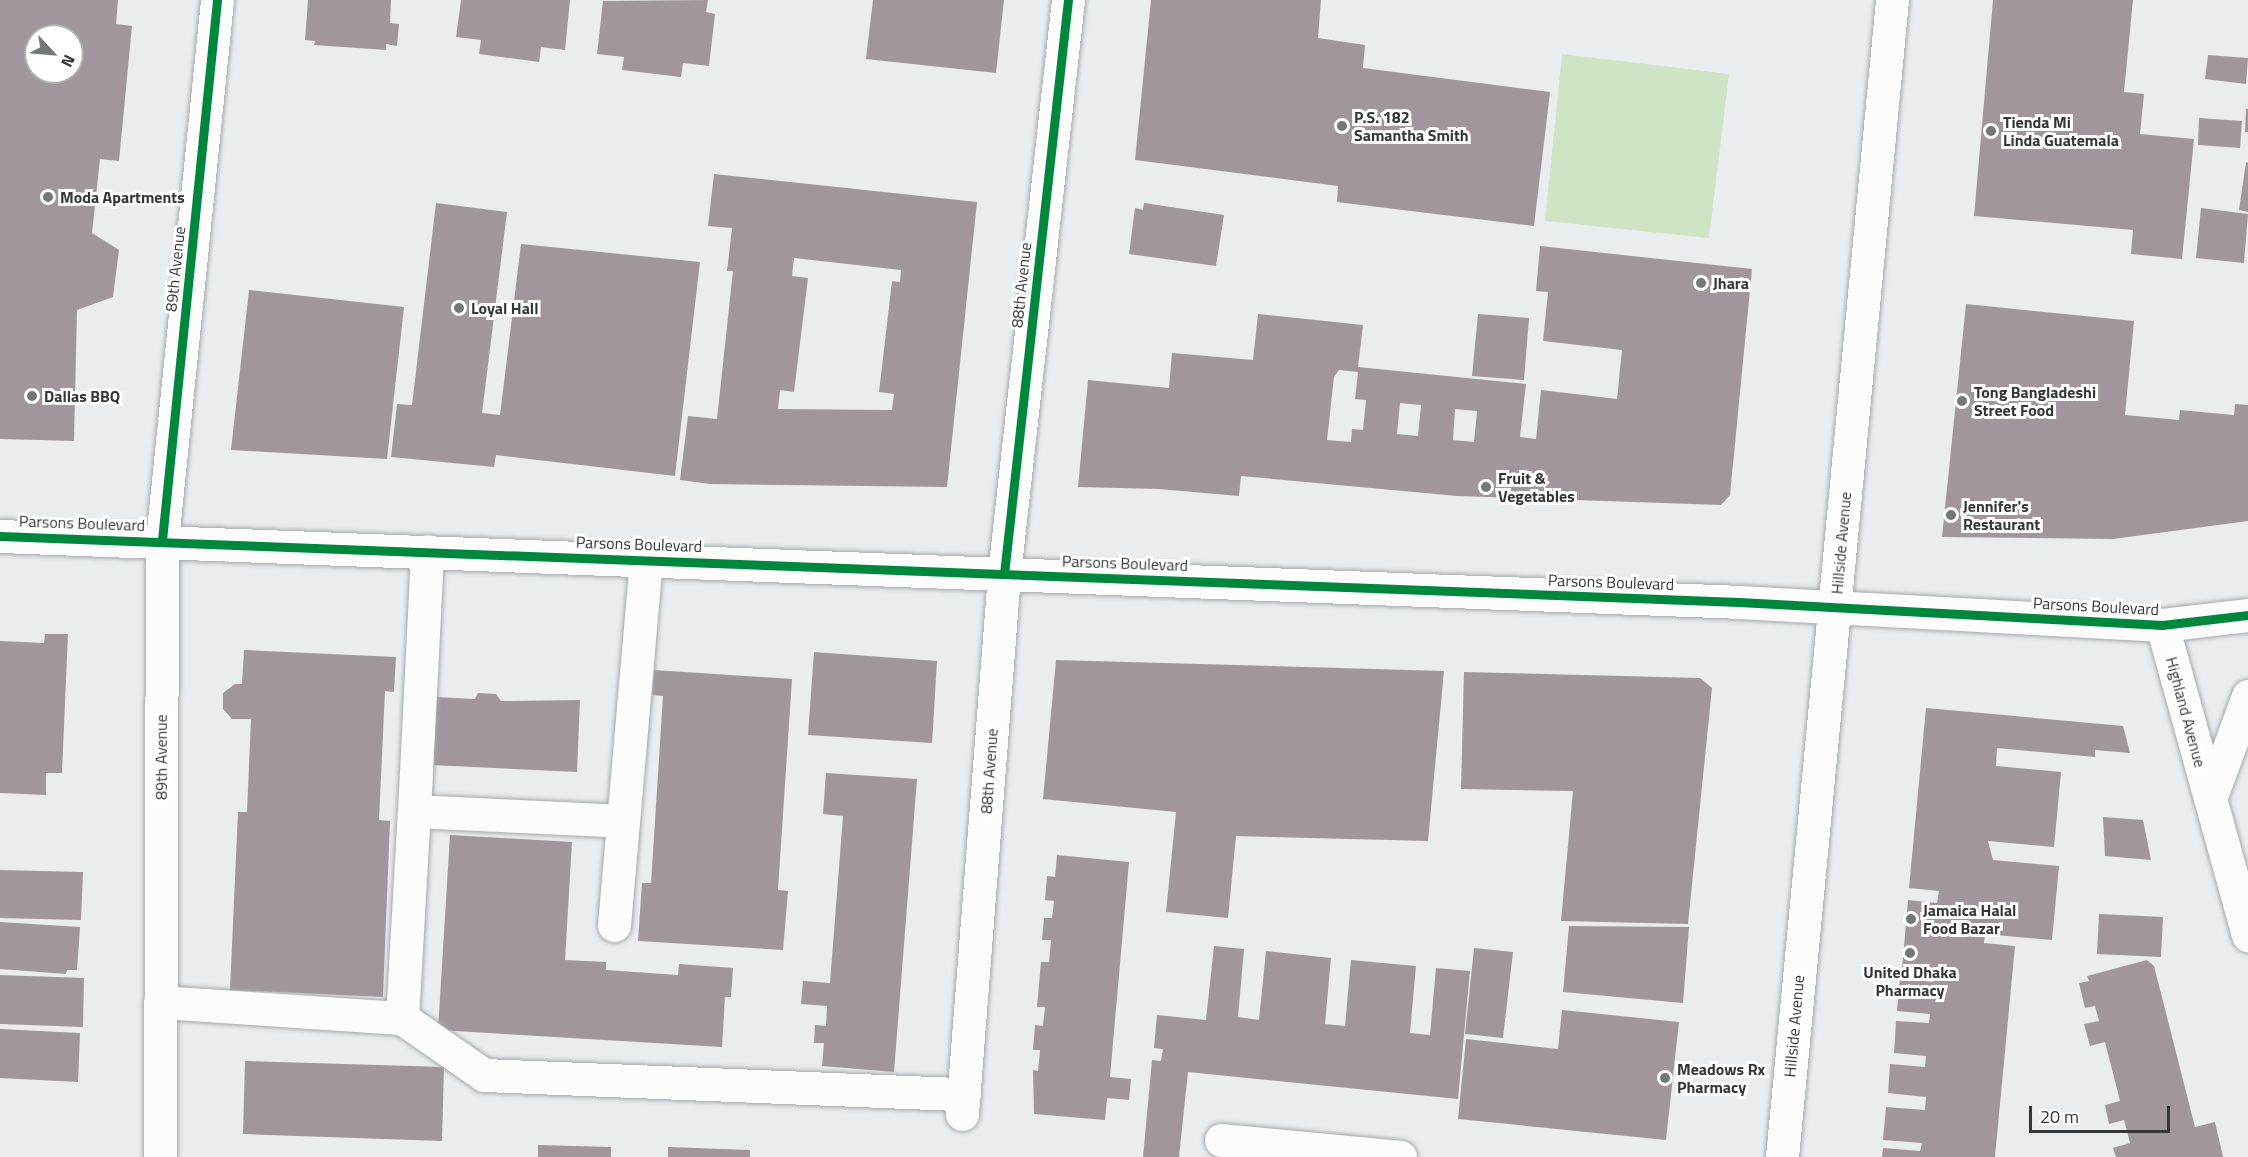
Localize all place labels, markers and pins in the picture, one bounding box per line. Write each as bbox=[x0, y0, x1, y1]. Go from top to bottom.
place label: P.S. 182 Samantha Smith bbox=[1354, 107, 1469, 145]
place label: Tienda Mi Linda Guatemala bbox=[2003, 112, 2119, 150]
marker: P.S. 182 Samantha Smith bbox=[1335, 119, 1349, 133]
marker: Tienda Mi Linda Guatemala bbox=[1984, 124, 1998, 138]
place label: Moda Apartments bbox=[60, 187, 185, 207]
marker: Moda Apartments bbox=[41, 190, 55, 204]
place label: Jhara bbox=[1713, 273, 1749, 293]
marker: Jhara bbox=[1694, 276, 1708, 290]
place label: Loyal Hall bbox=[471, 298, 538, 318]
marker: Loyal Hall bbox=[452, 301, 466, 315]
place label: Tong Bangladeshi Street Food bbox=[1974, 382, 2096, 420]
place label: Dallas BBQ bbox=[44, 386, 120, 406]
marker: Dallas BBQ bbox=[25, 389, 39, 403]
marker: Tong Bangladeshi Street Food bbox=[1955, 394, 1969, 408]
place label: Fruit & Vegetables bbox=[1498, 468, 1575, 506]
marker: Fruit & Vegetables bbox=[1479, 480, 1493, 494]
place label: Jennifer's Restaurant bbox=[1963, 496, 2040, 534]
marker: Jennifer's Restaurant bbox=[1944, 508, 1958, 522]
place label: Jamaica Halal Food Bazar bbox=[1923, 900, 2016, 938]
marker: Jamaica Halal Food Bazar bbox=[1904, 912, 1918, 926]
marker: United Dhaka Pharmacy bbox=[1903, 946, 1917, 960]
place label: United Dhaka Pharmacy bbox=[1863, 962, 1957, 1000]
place label: Meadows Rx Pharmacy bbox=[1677, 1059, 1765, 1097]
marker: Meadows Rx Pharmacy bbox=[1658, 1071, 1672, 1085]

